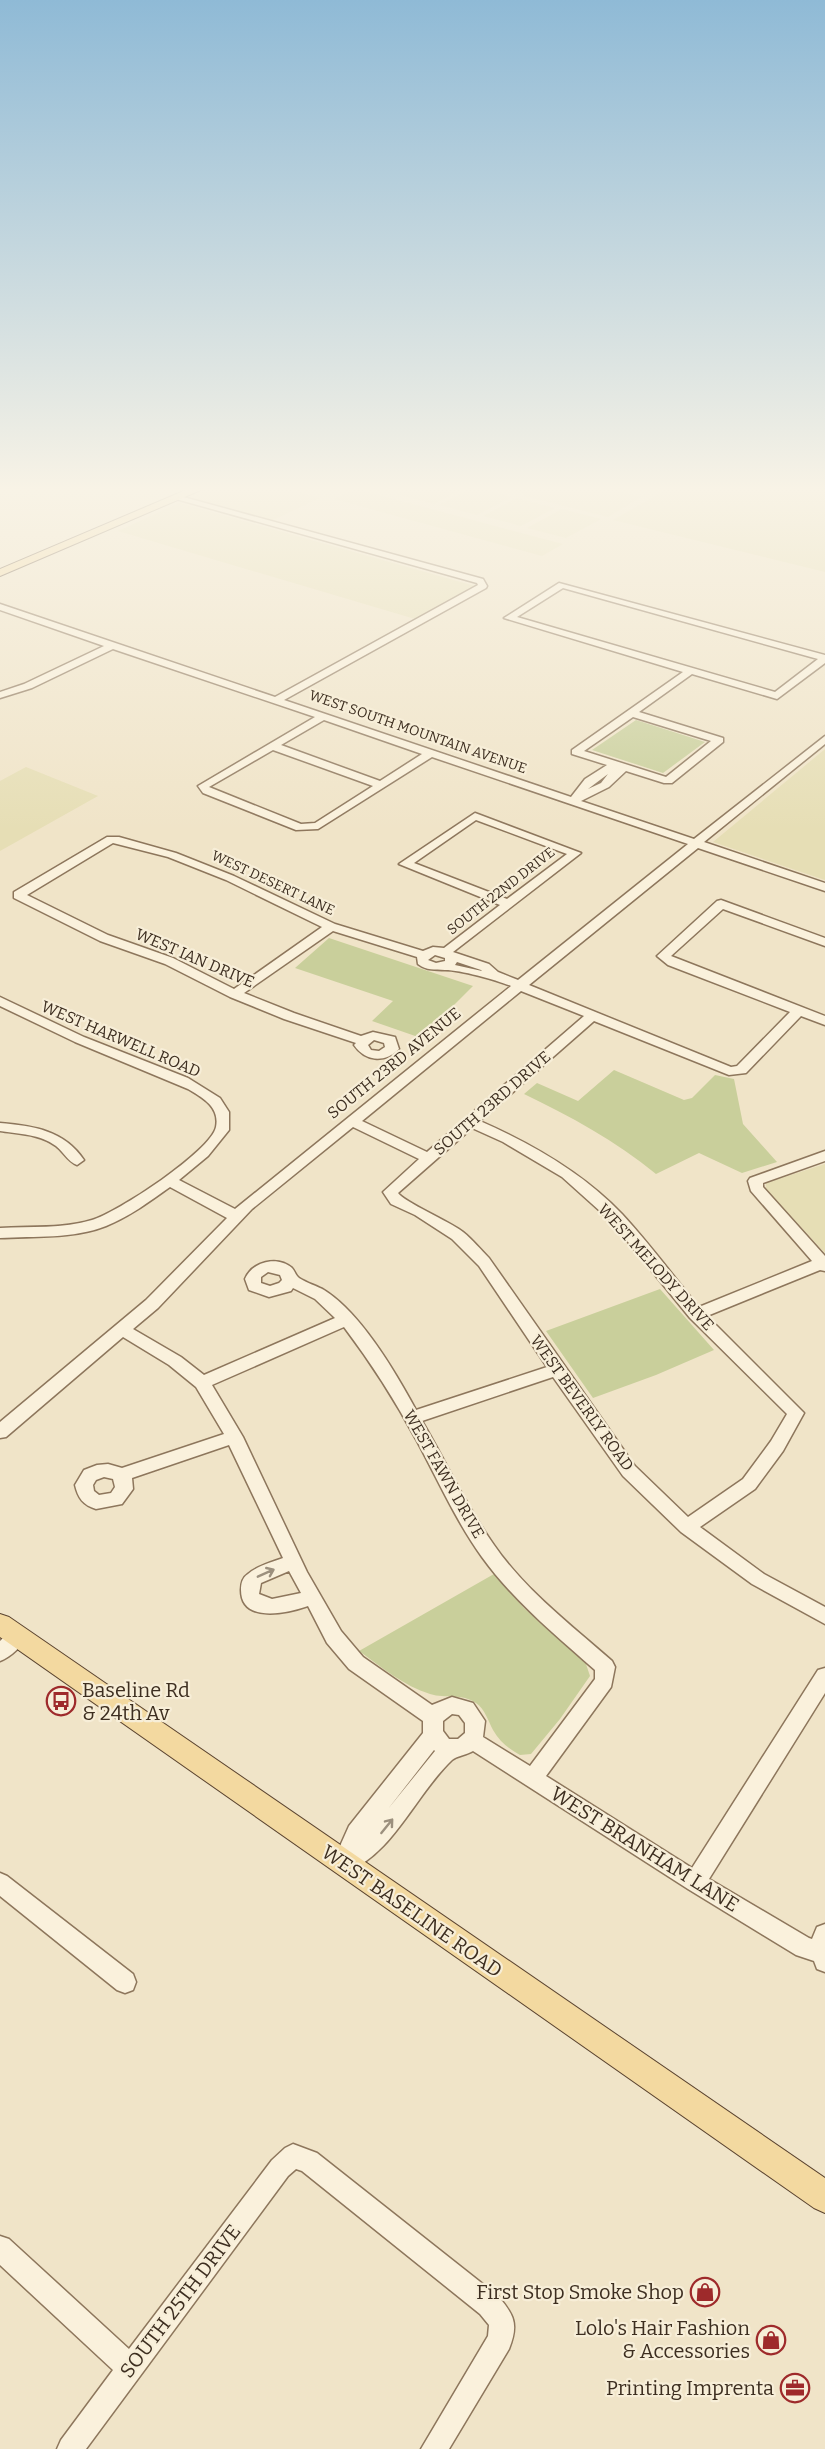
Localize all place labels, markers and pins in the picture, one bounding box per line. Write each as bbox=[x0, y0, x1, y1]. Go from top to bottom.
place label: Baseline Rd & 24th Av bbox=[82, 1678, 190, 1725]
bus stop icon: Baseline Rd & 24th Av bbox=[45, 1685, 77, 1717]
shop icon: First Stop Smoke Shop bbox=[689, 2276, 721, 2308]
place label: First Stop Smoke Shop bbox=[476, 2280, 684, 2304]
place label: Lolo's Hair Fashion & Accessories bbox=[575, 2316, 750, 2363]
shop icon: Lolo's Hair Fashion & Accessories bbox=[755, 2324, 787, 2356]
office icon: Printing Imprenta bbox=[779, 2372, 811, 2404]
place label: Printing Imprenta bbox=[606, 2376, 774, 2400]

